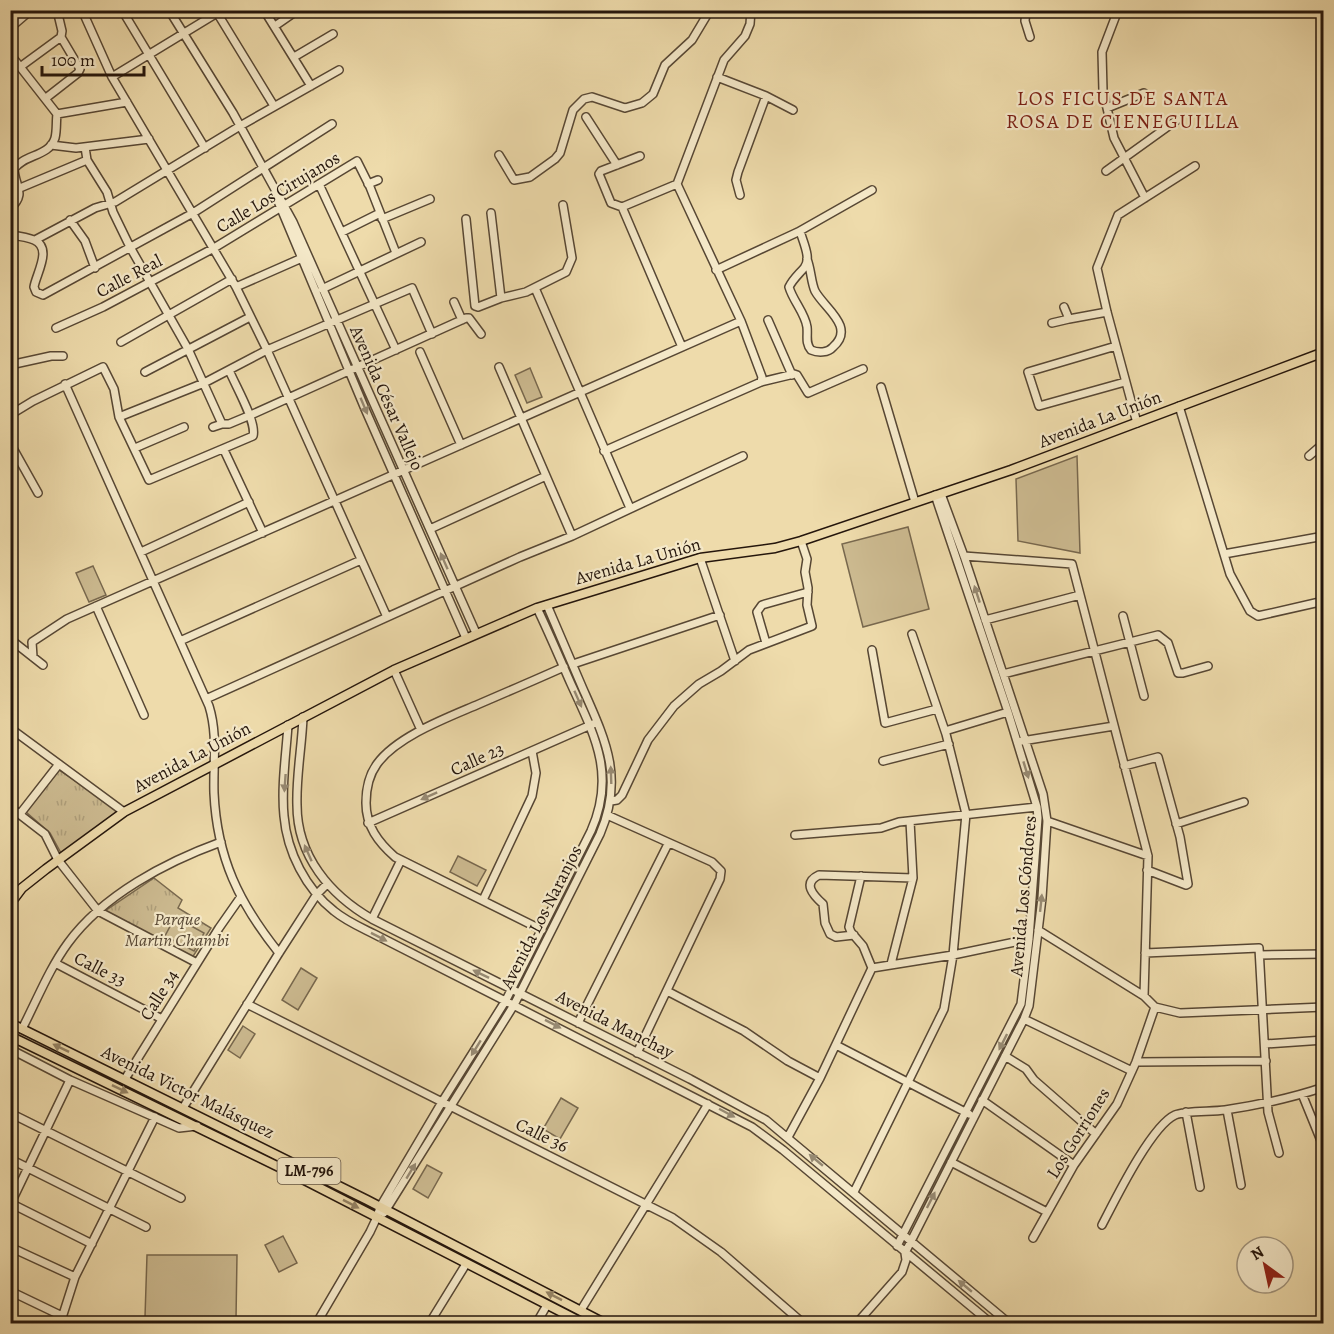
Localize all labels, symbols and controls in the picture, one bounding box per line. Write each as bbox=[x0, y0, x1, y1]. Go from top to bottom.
scale bar bbox=[42, 39, 144, 77]
text: 100 m bbox=[51, 48, 95, 72]
district label: LOS FICUS DE SANTA ROSA DE CIENEGUILLA bbox=[1006, 85, 1240, 135]
street label: Calle Los Cirujanos bbox=[212, 146, 344, 238]
street label: Calle Real bbox=[92, 248, 167, 303]
street label: Avenida César Vallejo bbox=[344, 321, 430, 474]
street label: Avenida La Unión bbox=[1034, 385, 1165, 454]
one-way arrow bbox=[359, 397, 368, 414]
street label: Avenida La Unión bbox=[572, 532, 704, 591]
one-way arrow bbox=[438, 552, 448, 570]
one-way arrow bbox=[971, 585, 981, 603]
one-way arrow bbox=[573, 691, 583, 709]
street label: Avenida La Unión bbox=[128, 716, 255, 798]
street label: Calle 23 bbox=[446, 737, 508, 781]
one-way arrow bbox=[1022, 761, 1031, 779]
one-way arrow bbox=[607, 766, 616, 785]
one-way arrow bbox=[280, 774, 290, 793]
one-way arrow bbox=[420, 792, 438, 801]
street label: Avenida Los Cóndores bbox=[1004, 814, 1042, 979]
street label: Avenida Los Naranjos bbox=[494, 841, 588, 994]
one-way arrow bbox=[304, 845, 313, 862]
one-way arrow bbox=[1036, 894, 1046, 913]
park label: Parque Martin Chambi bbox=[125, 907, 230, 952]
one-way arrow bbox=[371, 932, 388, 941]
street label: Calle 33 bbox=[70, 946, 130, 992]
street label: Calle 34 bbox=[134, 965, 184, 1025]
one-way arrow bbox=[473, 969, 490, 979]
street label: Avenida Manchay bbox=[551, 984, 679, 1064]
one-way arrow bbox=[545, 1020, 562, 1029]
one-way arrow bbox=[998, 1034, 1008, 1051]
street label: Avenida Victor Malásquez bbox=[97, 1039, 278, 1144]
one-way arrow bbox=[471, 1040, 482, 1056]
one-way arrow bbox=[53, 1043, 70, 1053]
street label: Los Gorriones bbox=[1041, 1083, 1115, 1183]
one-way arrow bbox=[111, 1084, 128, 1093]
one-way arrow bbox=[719, 1108, 736, 1118]
street label: Calle 36 bbox=[512, 1112, 572, 1158]
one-way arrow bbox=[809, 1154, 824, 1167]
road number: LM-796 bbox=[278, 1158, 340, 1184]
one-way arrow bbox=[406, 1163, 417, 1179]
one-way arrow bbox=[926, 1192, 936, 1209]
one-way arrow bbox=[342, 1199, 359, 1209]
north arrow bbox=[1235, 1235, 1295, 1295]
text: N bbox=[1246, 1241, 1269, 1266]
one-way arrow bbox=[958, 1280, 973, 1293]
one-way arrow bbox=[545, 1292, 563, 1302]

